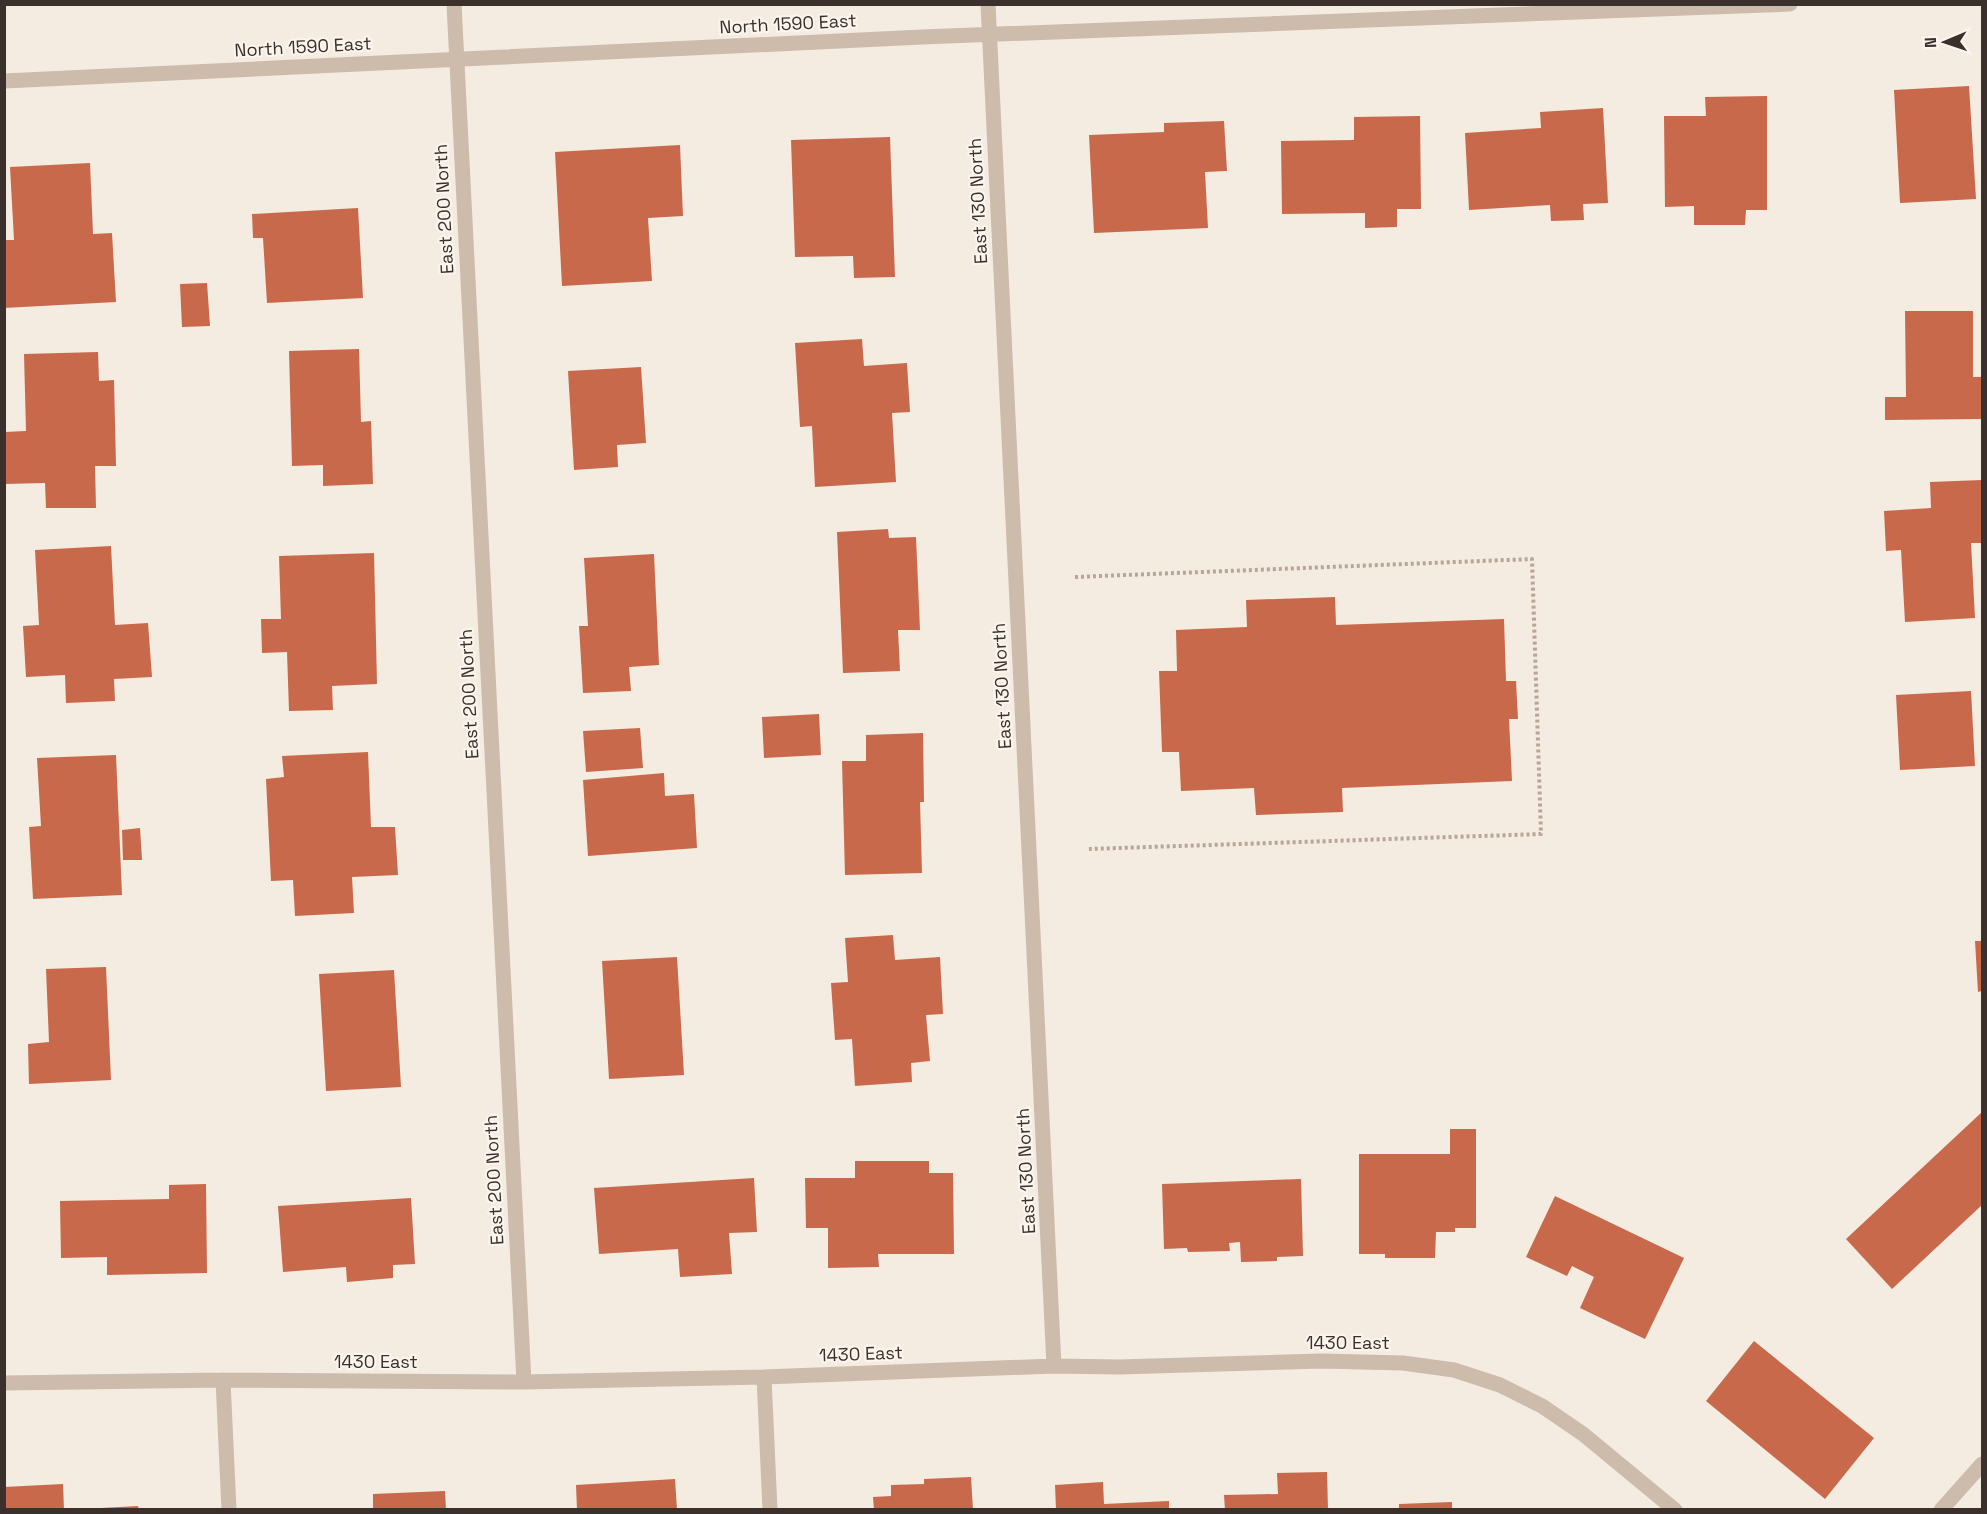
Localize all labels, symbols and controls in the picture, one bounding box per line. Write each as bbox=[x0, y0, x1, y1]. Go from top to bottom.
street label: North 1590 East bbox=[719, 8, 857, 39]
north arrow bbox=[1915, 12, 1975, 72]
street label: North 1590 East bbox=[234, 31, 372, 62]
text: N bbox=[1920, 37, 1941, 48]
street label: East 130 North bbox=[963, 137, 992, 265]
street label: East 200 North bbox=[429, 143, 458, 275]
street label: East 130 North bbox=[987, 622, 1016, 750]
street label: East 200 North bbox=[454, 628, 483, 760]
street label: East 130 North bbox=[1011, 1107, 1040, 1235]
street label: East 200 North bbox=[479, 1114, 508, 1246]
street label: 1430 East bbox=[1306, 1331, 1390, 1354]
street label: 1430 East bbox=[819, 1341, 903, 1366]
street label: 1430 East bbox=[334, 1350, 418, 1373]

